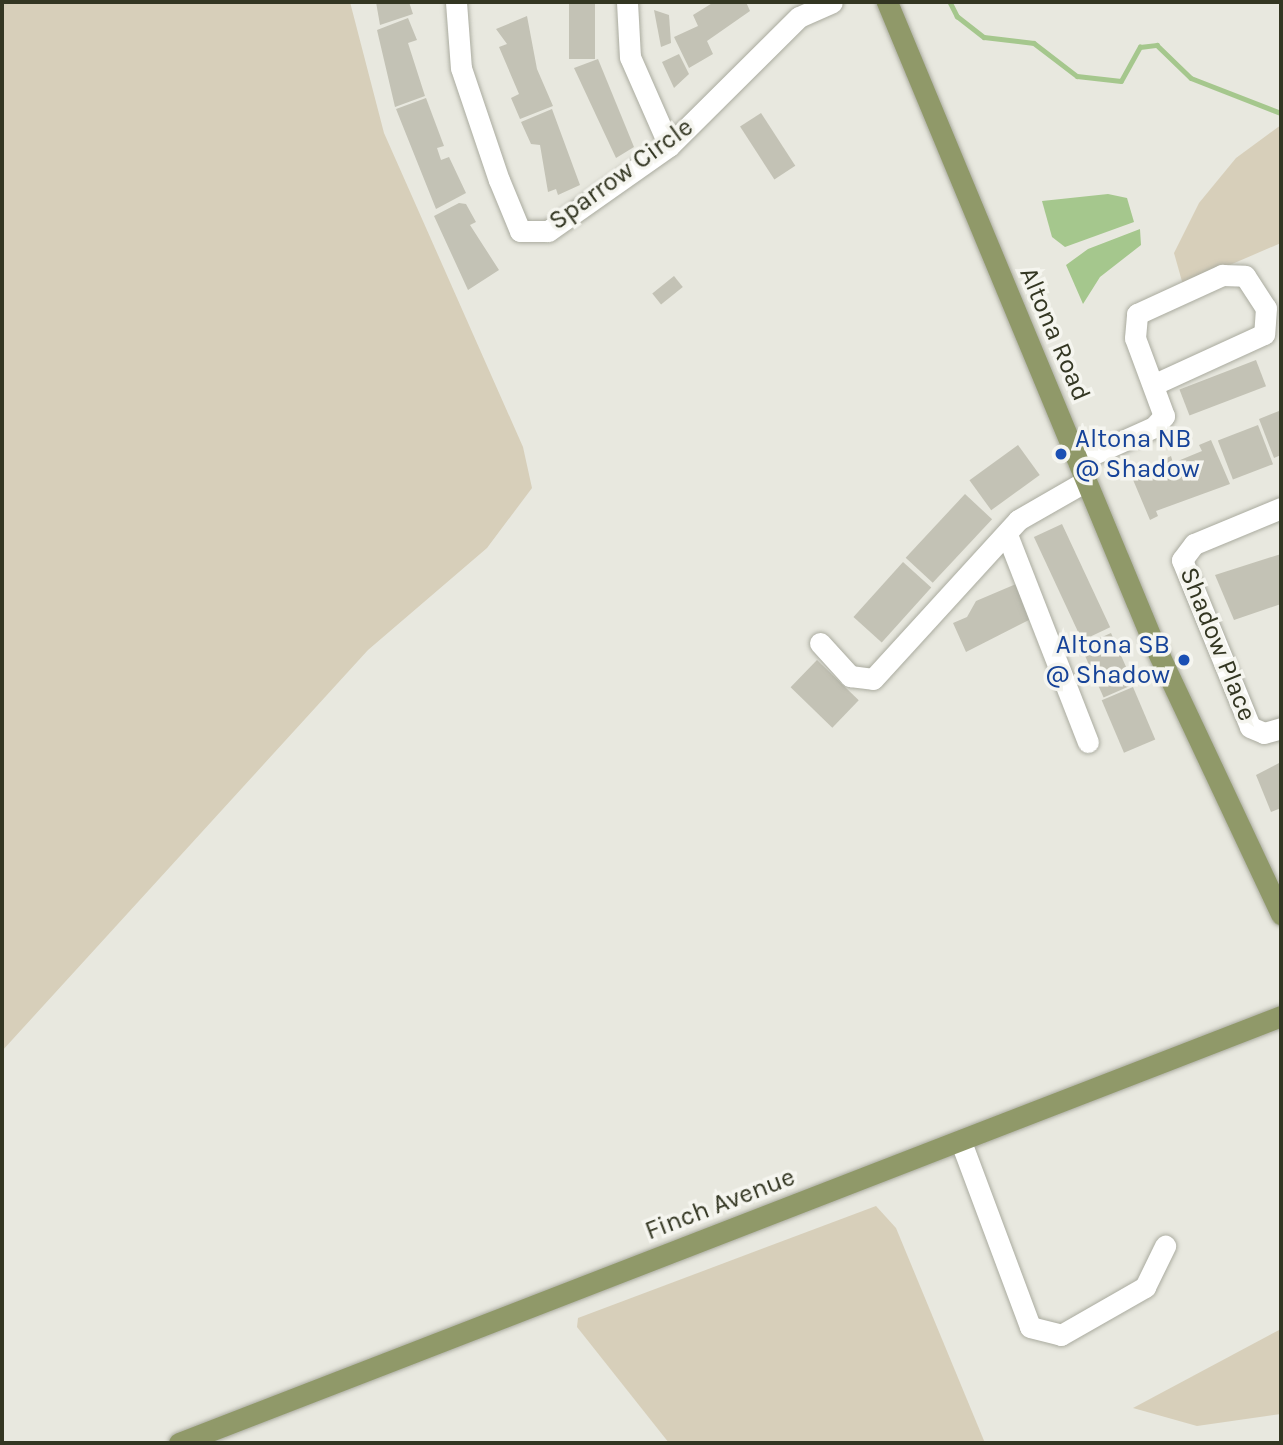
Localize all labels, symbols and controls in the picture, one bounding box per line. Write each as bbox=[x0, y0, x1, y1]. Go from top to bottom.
street label: Sparrow Circle bbox=[543, 111, 699, 237]
street label: Altona Road bbox=[1013, 262, 1097, 406]
place label: Altona NB @ Shadow bbox=[1075, 423, 1200, 485]
marker: Altona NB @ Shadow bbox=[1053, 446, 1069, 462]
street label: Shadow Place bbox=[1173, 563, 1263, 725]
place label: Altona SB @ Shadow bbox=[1045, 629, 1170, 690]
marker: Altona SB @ Shadow bbox=[1176, 652, 1192, 668]
street label: Finch Avenue bbox=[641, 1161, 799, 1247]

